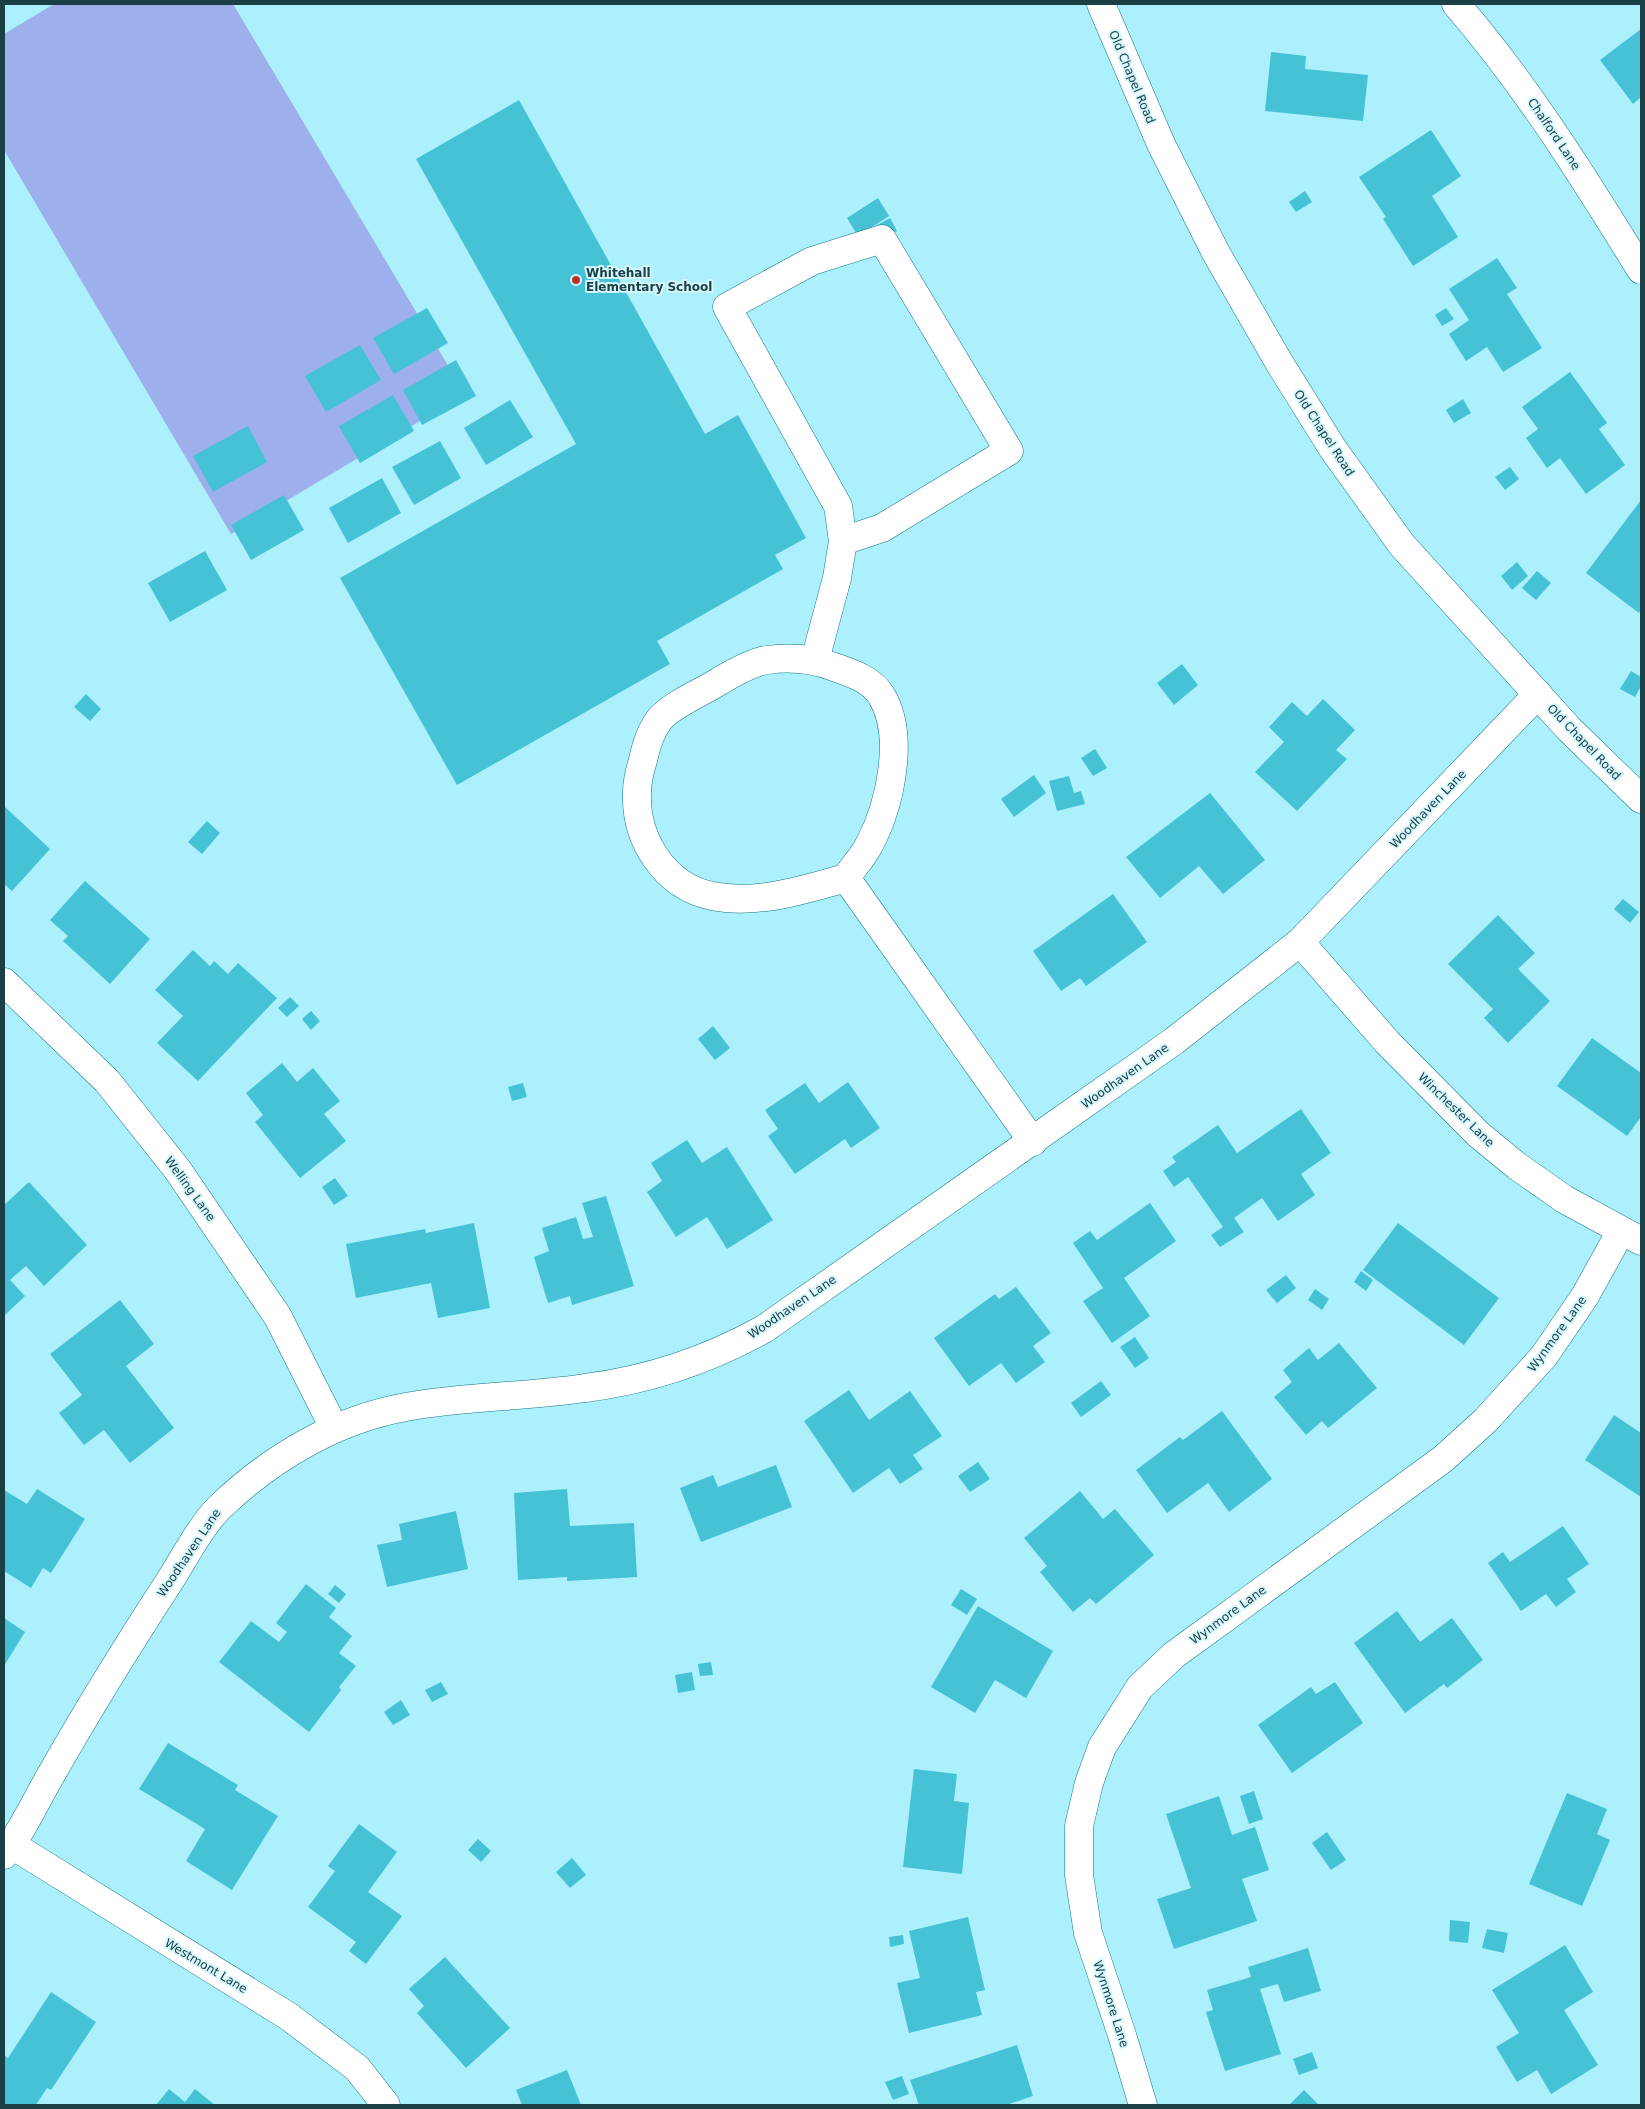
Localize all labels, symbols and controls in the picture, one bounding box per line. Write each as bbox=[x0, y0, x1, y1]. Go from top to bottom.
street label: Old Chapel Road bbox=[1106, 28, 1158, 126]
street label: Chalford Lane bbox=[1525, 96, 1583, 172]
place label: Whitehall Elementary School bbox=[586, 266, 712, 294]
marker: Whitehall Elementary School bbox=[570, 274, 582, 286]
street label: Old Chapel Road bbox=[1291, 387, 1357, 479]
street label: Old Chapel Road bbox=[1544, 701, 1624, 783]
street label: Woodhaven Lane bbox=[1387, 767, 1469, 851]
street label: Woodhaven Lane bbox=[1079, 1041, 1171, 1111]
street label: Winchester Lane bbox=[1415, 1070, 1497, 1150]
street label: Welling Lane bbox=[162, 1154, 218, 1224]
street label: Woodhaven Lane bbox=[745, 1272, 839, 1342]
street label: Wynmore Lane bbox=[1525, 1293, 1589, 1375]
street label: Woodhaven Lane bbox=[154, 1506, 224, 1600]
street label: Wynmore Lane bbox=[1187, 1583, 1269, 1647]
street label: Westmont Lane bbox=[162, 1936, 250, 1996]
street label: Wynmore Lane bbox=[1090, 1959, 1132, 2049]

